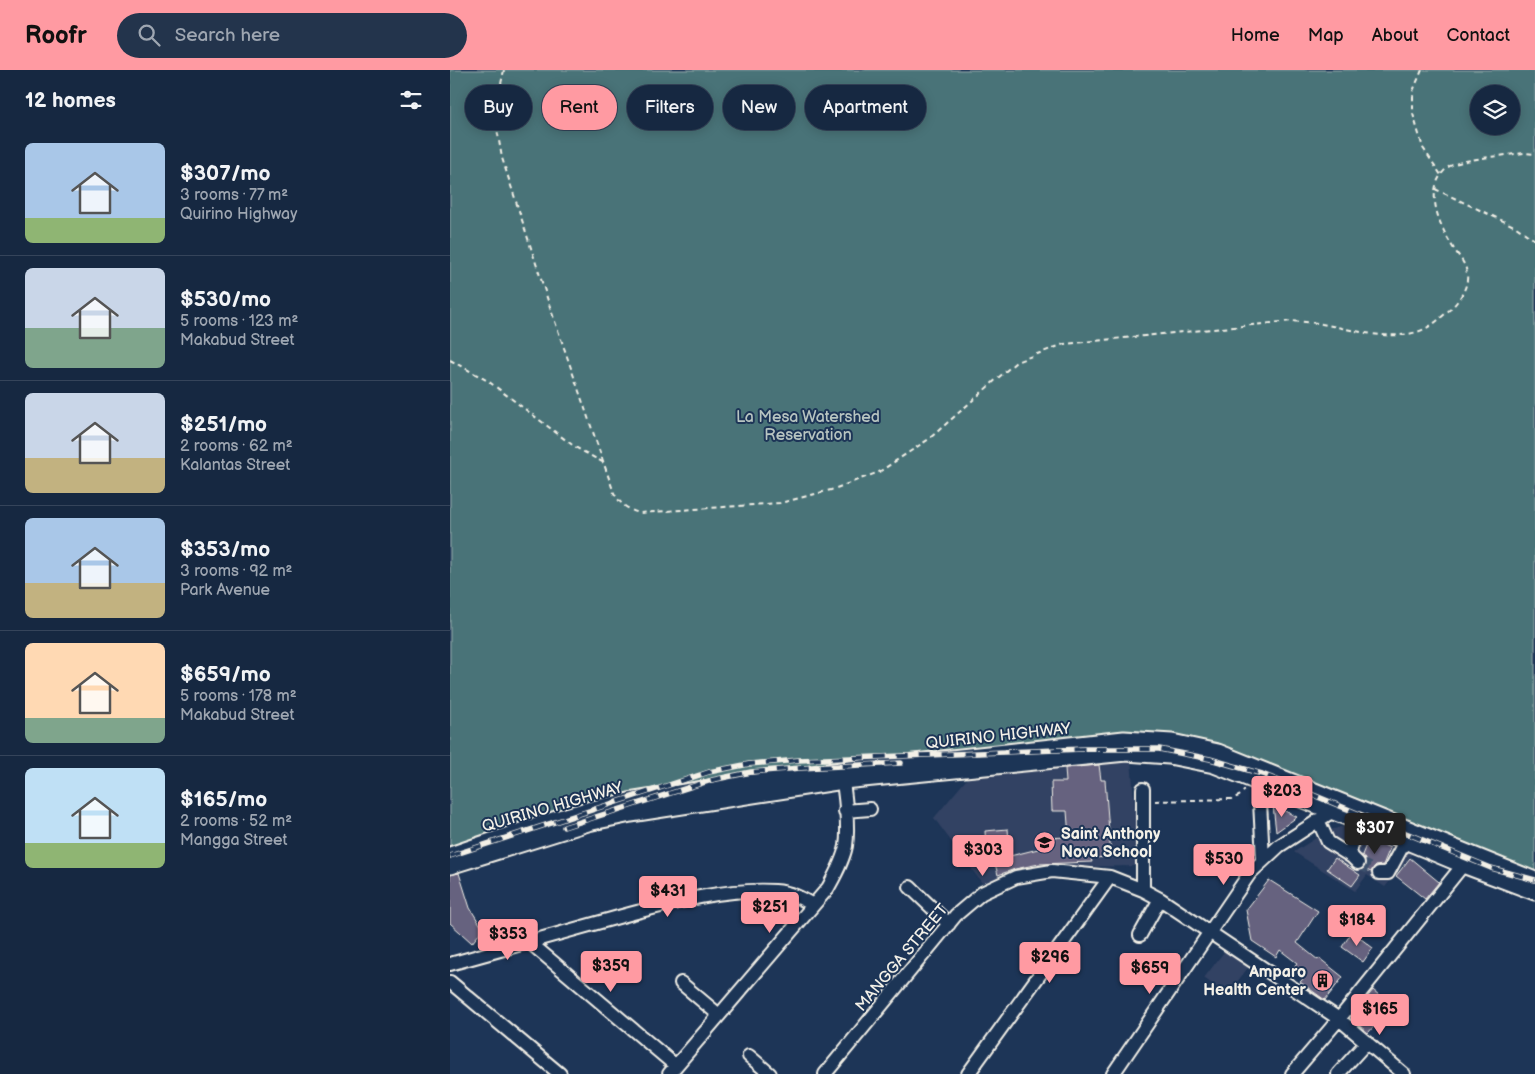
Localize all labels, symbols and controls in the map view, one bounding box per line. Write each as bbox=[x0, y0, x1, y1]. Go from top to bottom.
search box bbox=[117, 13, 467, 58]
text: Roofr bbox=[25, 21, 87, 50]
icon: search bbox=[135, 21, 163, 49]
text: Search here bbox=[175, 24, 280, 47]
text: Home bbox=[1231, 25, 1280, 46]
text: Map bbox=[1308, 25, 1344, 46]
text: About bbox=[1372, 25, 1419, 46]
text: Contact bbox=[1447, 25, 1510, 46]
chip: Buy bbox=[465, 85, 532, 130]
chip: Rent bbox=[542, 85, 617, 130]
chip: Filters bbox=[627, 85, 713, 130]
chip: New bbox=[723, 85, 795, 130]
chip: Apartment bbox=[805, 85, 926, 130]
map controls bbox=[1470, 85, 1520, 135]
button: layers bbox=[1470, 85, 1520, 135]
icon: filters bbox=[397, 86, 425, 114]
text: 12 homes bbox=[25, 88, 116, 113]
text: $307/mo bbox=[180, 161, 271, 186]
icon: home bbox=[65, 163, 125, 223]
text: 3 rooms · 77 m² bbox=[180, 186, 288, 205]
text: Quirino Highway bbox=[180, 205, 297, 224]
text: $530/mo bbox=[180, 287, 271, 312]
icon: home bbox=[65, 288, 125, 348]
text: 5 rooms · 123 m² bbox=[180, 312, 298, 331]
text: Makabud Street bbox=[180, 331, 294, 350]
park label: La Mesa Watershed Reservation bbox=[736, 408, 880, 445]
text: $251/mo bbox=[180, 412, 267, 437]
icon: home bbox=[65, 413, 125, 473]
text: 2 rooms · 62 m² bbox=[180, 437, 293, 456]
text: Kalantas Street bbox=[180, 456, 290, 475]
text: $353/mo bbox=[180, 537, 270, 562]
icon: home bbox=[65, 538, 125, 598]
text: 3 rooms · 92 m² bbox=[180, 562, 293, 581]
text: Park Avenue bbox=[180, 581, 270, 600]
text: $659/mo bbox=[180, 662, 271, 687]
icon: home bbox=[65, 663, 125, 723]
text: 5 rooms · 178 m² bbox=[180, 687, 297, 706]
text: Makabud Street bbox=[180, 706, 294, 725]
street label: QUIRINO HIGHWAY bbox=[925, 719, 1072, 754]
pin: $203 bbox=[1252, 776, 1312, 818]
street label: QUIRINO HIGHWAY bbox=[480, 778, 626, 837]
text: $203 bbox=[1262, 782, 1302, 801]
text: $165/mo bbox=[180, 787, 267, 812]
icon: home bbox=[65, 788, 125, 848]
text: 2 rooms · 52 m² bbox=[180, 812, 292, 831]
pin: $307 bbox=[1345, 812, 1405, 855]
text: $307 bbox=[1356, 819, 1394, 838]
place label: Saint Anthony Nova School bbox=[1061, 825, 1161, 862]
school or university icon: Saint Anthony Nova School bbox=[1033, 830, 1057, 854]
text: Mangga Street bbox=[180, 831, 287, 850]
pin: $303 bbox=[953, 834, 1013, 877]
text: $303 bbox=[963, 841, 1003, 860]
pin: $530 bbox=[1194, 844, 1254, 886]
text: $530 bbox=[1204, 850, 1244, 869]
pin: $431 bbox=[638, 876, 698, 918]
text: $431 bbox=[650, 882, 686, 901]
pin: $251 bbox=[740, 892, 800, 934]
text: $251 bbox=[752, 898, 788, 917]
street label: MANGGA STREET bbox=[852, 900, 953, 1015]
pin: $184 bbox=[1327, 904, 1387, 947]
text: $184 bbox=[1339, 911, 1375, 930]
pin: $353 bbox=[478, 918, 538, 961]
text: $353 bbox=[489, 925, 527, 944]
pin: $296 bbox=[1020, 942, 1080, 984]
text: $296 bbox=[1030, 948, 1070, 967]
pin: $359 bbox=[581, 950, 641, 993]
pin: $659 bbox=[1120, 952, 1180, 995]
text: $359 bbox=[592, 957, 630, 976]
text: $659 bbox=[1131, 959, 1169, 978]
place label: Amparo Health Center bbox=[1203, 963, 1307, 1000]
building icon: Amparo Health Center bbox=[1310, 968, 1334, 992]
pin: $165 bbox=[1350, 994, 1410, 1036]
text: $165 bbox=[1362, 1000, 1398, 1019]

